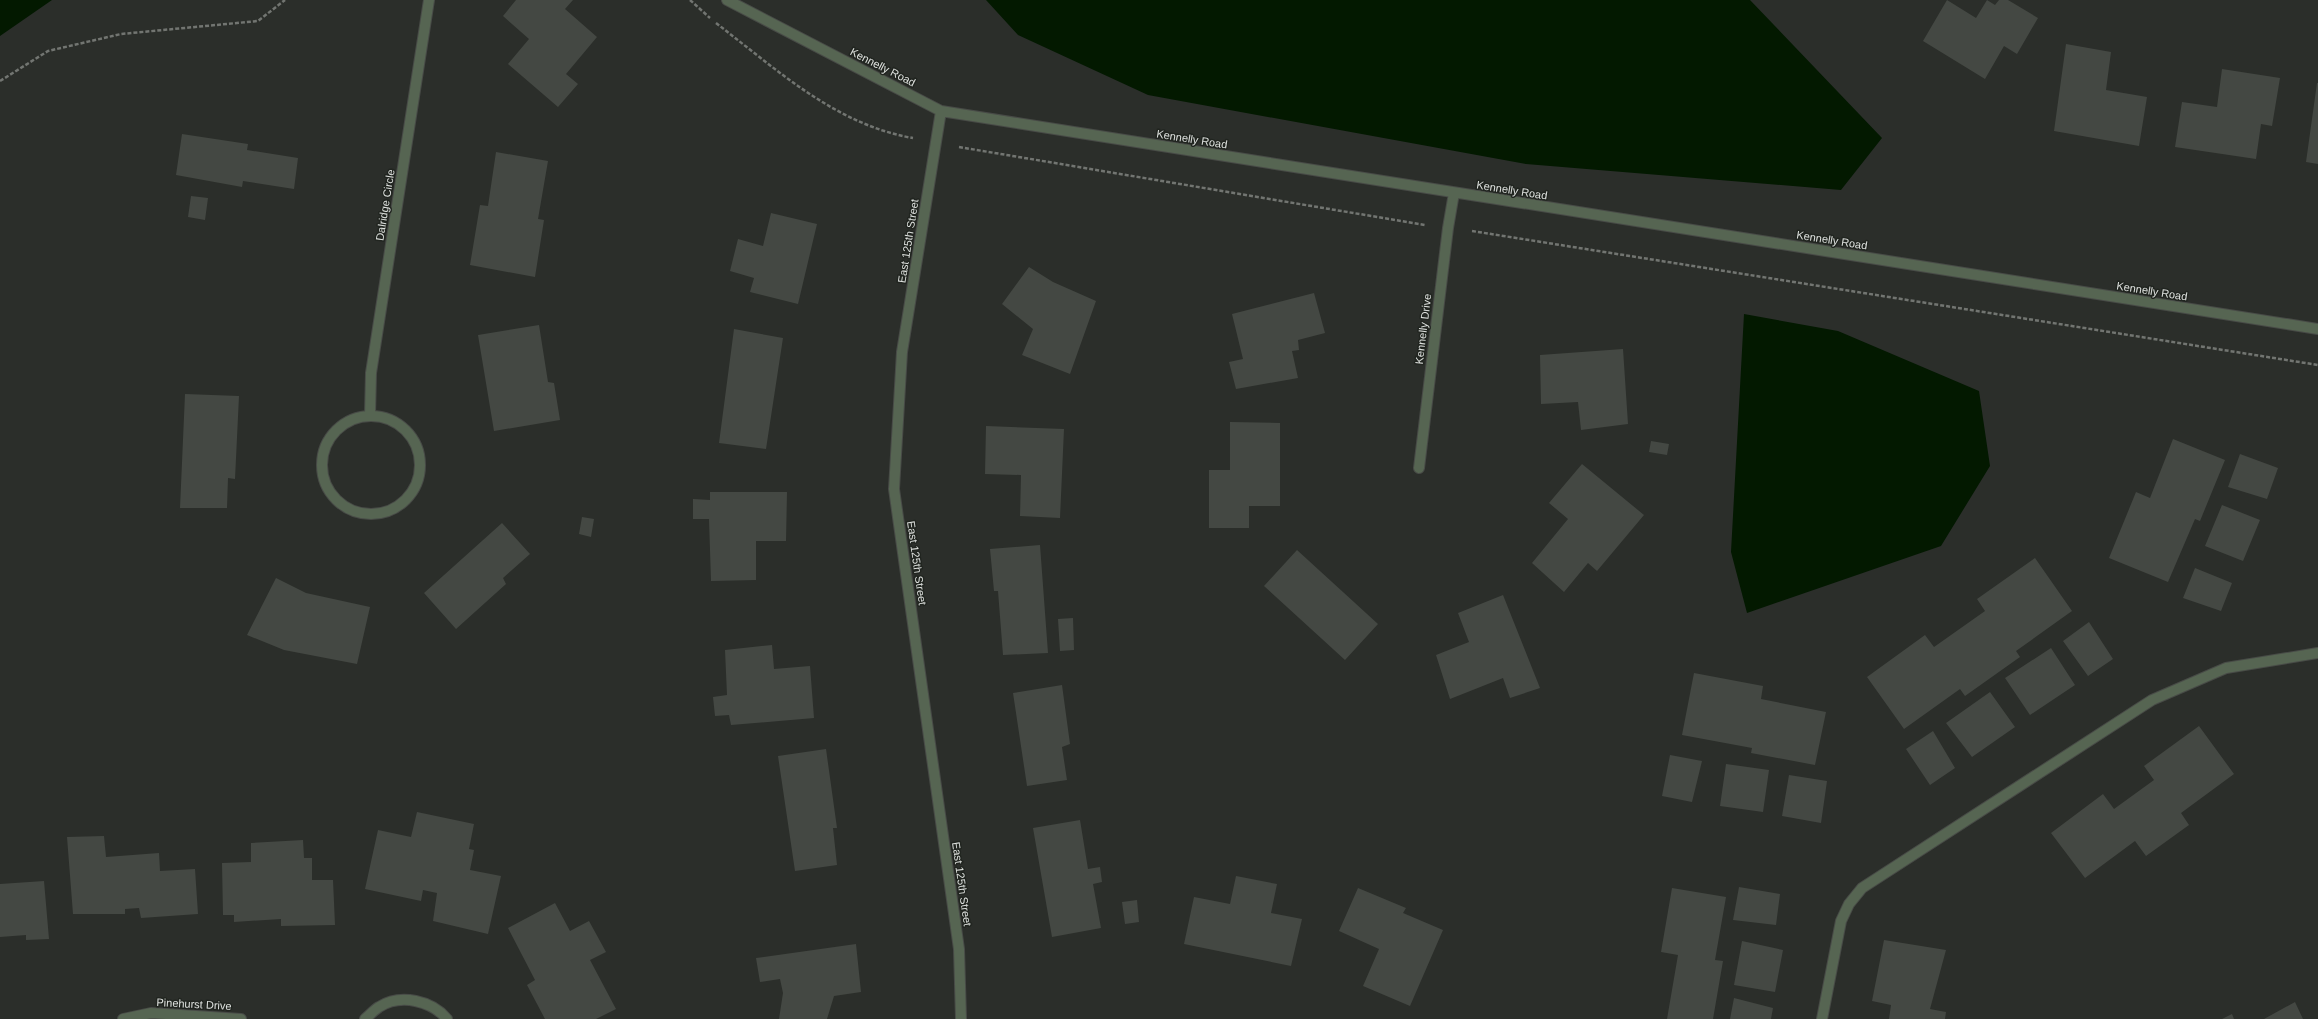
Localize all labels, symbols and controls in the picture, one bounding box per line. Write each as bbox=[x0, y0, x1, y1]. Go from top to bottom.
street label: Kennelly Road bbox=[848, 45, 918, 89]
street label: Kennelly Road bbox=[1156, 127, 1228, 151]
street label: Dalridge Circle bbox=[373, 168, 397, 242]
street label: Kennelly Road bbox=[1476, 178, 1548, 202]
street label: East 125th Street bbox=[895, 198, 921, 284]
street label: Kennelly Road bbox=[1796, 228, 1868, 252]
street label: Kennelly Road bbox=[2116, 279, 2188, 303]
street label: Kennelly Drive bbox=[1413, 293, 1433, 365]
street label: East 125th Street bbox=[905, 520, 929, 606]
street label: East 125th Street bbox=[950, 841, 974, 927]
street label: Pinehurst Drive bbox=[156, 996, 232, 1012]

